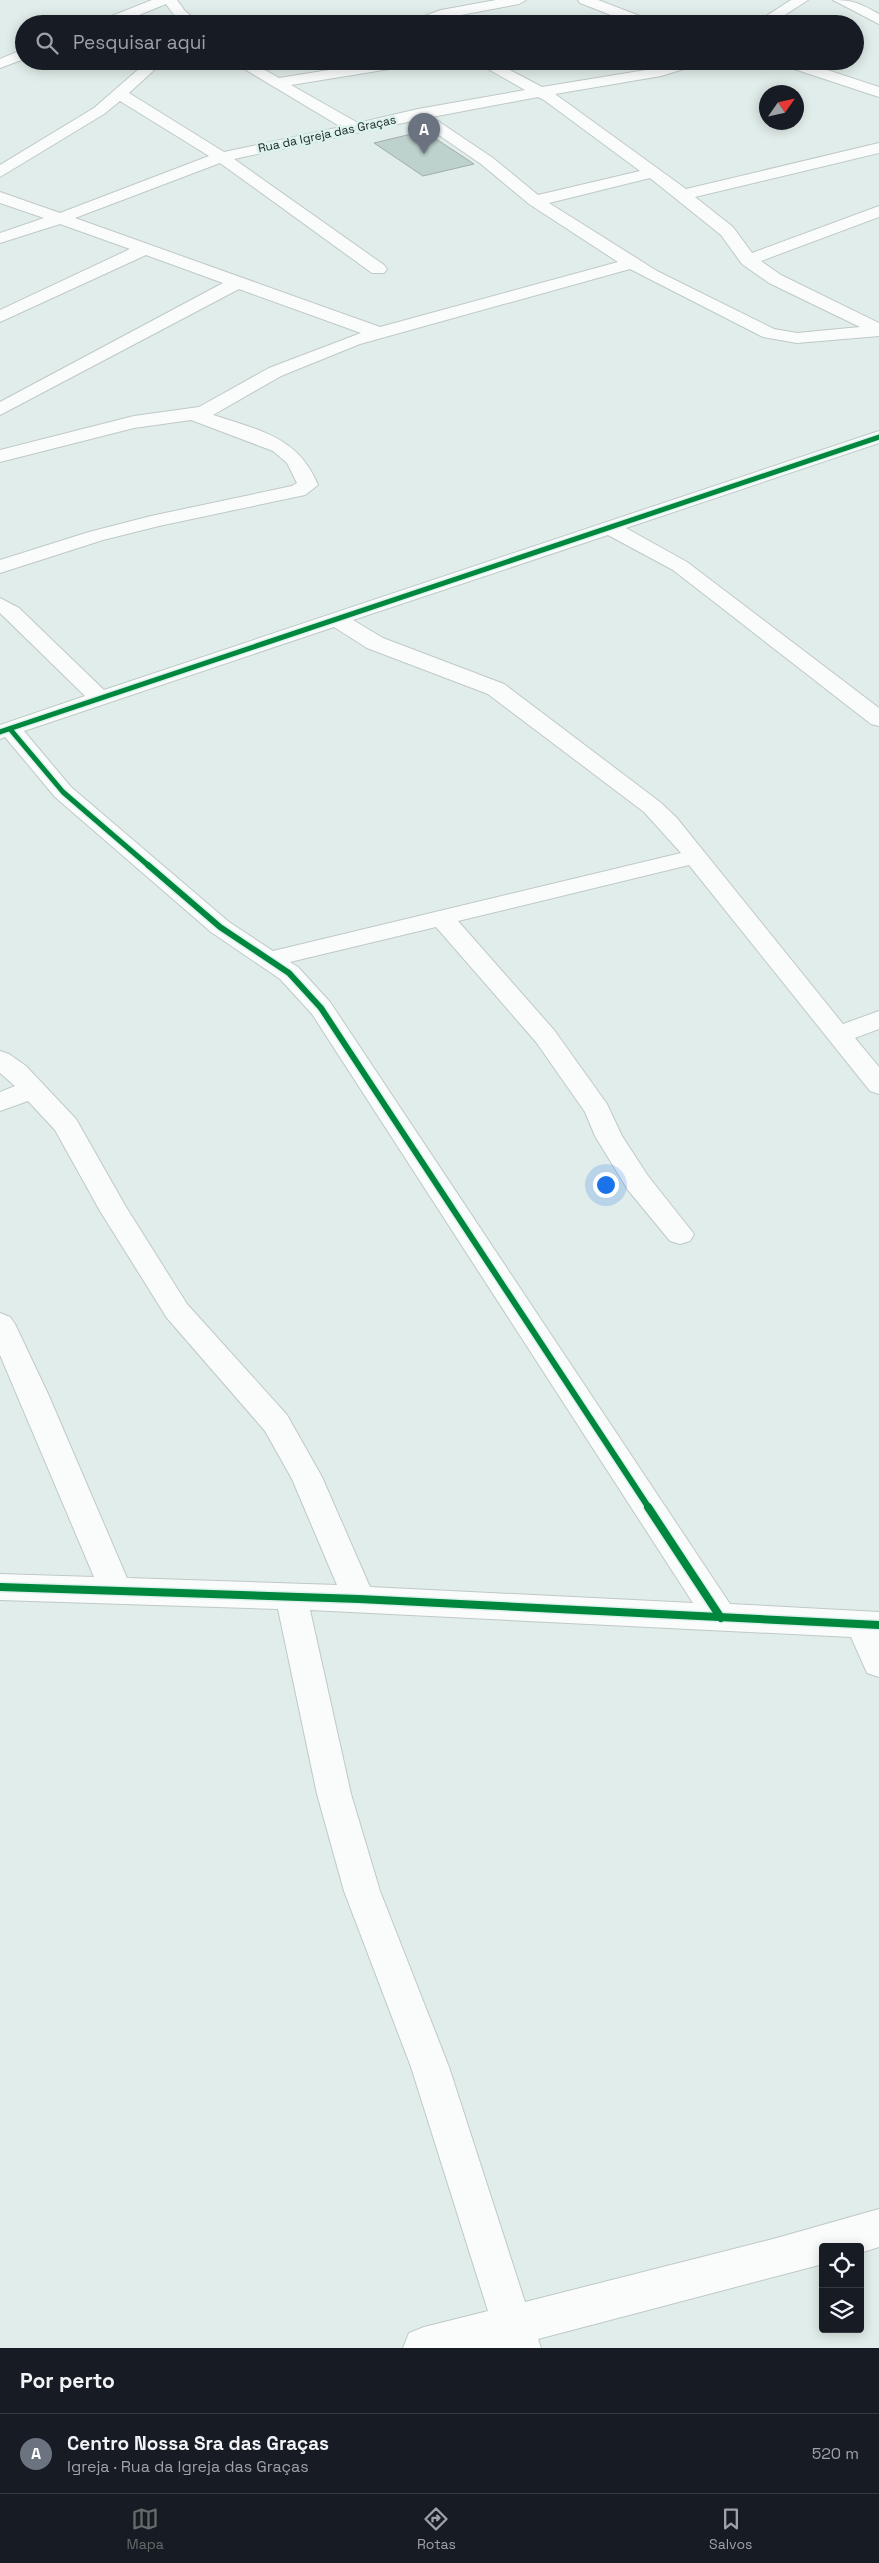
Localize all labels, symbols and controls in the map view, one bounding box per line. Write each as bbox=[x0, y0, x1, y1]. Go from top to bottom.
search box bbox=[15, 15, 864, 70]
icon: search bbox=[33, 29, 61, 57]
text: Pesquisar aqui bbox=[73, 30, 206, 55]
north arrow bbox=[759, 85, 804, 130]
street label: Rua da Igreja das Graças bbox=[256, 112, 398, 156]
pin: A bbox=[408, 113, 440, 154]
your location bbox=[593, 1172, 619, 1198]
map controls bbox=[819, 2243, 864, 2333]
button: locate bbox=[819, 2243, 864, 2288]
button: layers bbox=[819, 2288, 864, 2333]
text: Por perto bbox=[20, 2367, 115, 2394]
text: Centro Nossa Sra das Graças bbox=[67, 2431, 329, 2456]
text: A bbox=[31, 2443, 41, 2464]
text: 520 m bbox=[812, 2443, 859, 2464]
text: Igreja · Rua da Igreja das Graças bbox=[67, 2456, 309, 2477]
tab: Mapa bbox=[127, 2505, 164, 2553]
tab: Rotas bbox=[417, 2505, 456, 2553]
tab: Salvos bbox=[709, 2505, 752, 2553]

